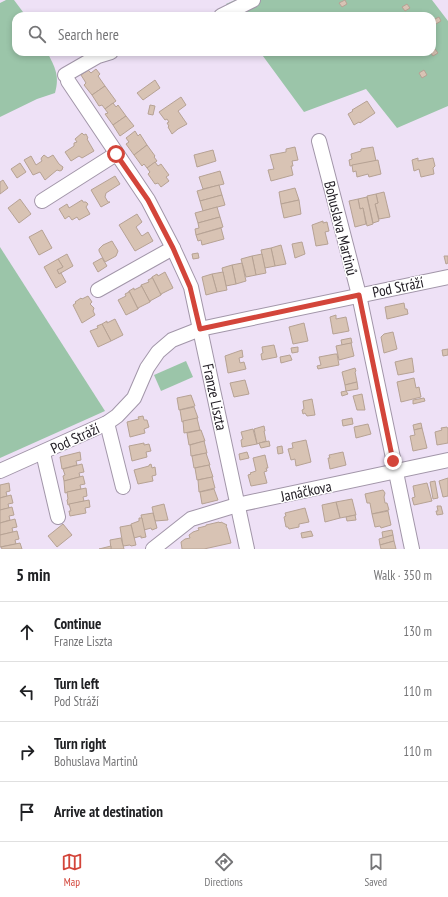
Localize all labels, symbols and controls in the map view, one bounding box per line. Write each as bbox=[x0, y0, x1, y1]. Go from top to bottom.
search box bbox=[12, 12, 436, 56]
icon: search bbox=[26, 23, 48, 45]
text: Search here bbox=[58, 25, 119, 44]
route start bbox=[107, 145, 125, 163]
street label: Bohuslava Martinů bbox=[320, 179, 362, 277]
street label: Pod Stráží bbox=[371, 272, 426, 302]
street label: Franze Liszta bbox=[199, 362, 231, 432]
street label: Pod Stráží bbox=[48, 418, 103, 458]
route end bbox=[384, 452, 402, 470]
street label: Janáčkova bbox=[278, 476, 333, 506]
text: 5 min bbox=[16, 564, 50, 586]
text: Walk · 350 m bbox=[374, 567, 432, 584]
text: Continue bbox=[54, 614, 101, 633]
icon: ahead bbox=[16, 621, 38, 643]
text: 130 m bbox=[403, 623, 432, 640]
text: Franze Liszta bbox=[54, 633, 113, 650]
text: Turn left bbox=[54, 674, 99, 693]
icon: left bbox=[16, 681, 38, 703]
text: 110 m bbox=[403, 683, 432, 700]
text: Pod Stráží bbox=[54, 693, 99, 710]
text: Turn right bbox=[54, 734, 106, 753]
icon: right bbox=[16, 741, 38, 763]
text: 110 m bbox=[403, 743, 432, 760]
text: Bohuslava Martinů bbox=[54, 753, 138, 770]
icon: arrive bbox=[16, 801, 38, 823]
text: Arrive at destination bbox=[54, 802, 163, 821]
tab: Map bbox=[61, 851, 83, 889]
tab: Directions bbox=[205, 851, 243, 889]
tab: Saved bbox=[364, 851, 387, 889]

